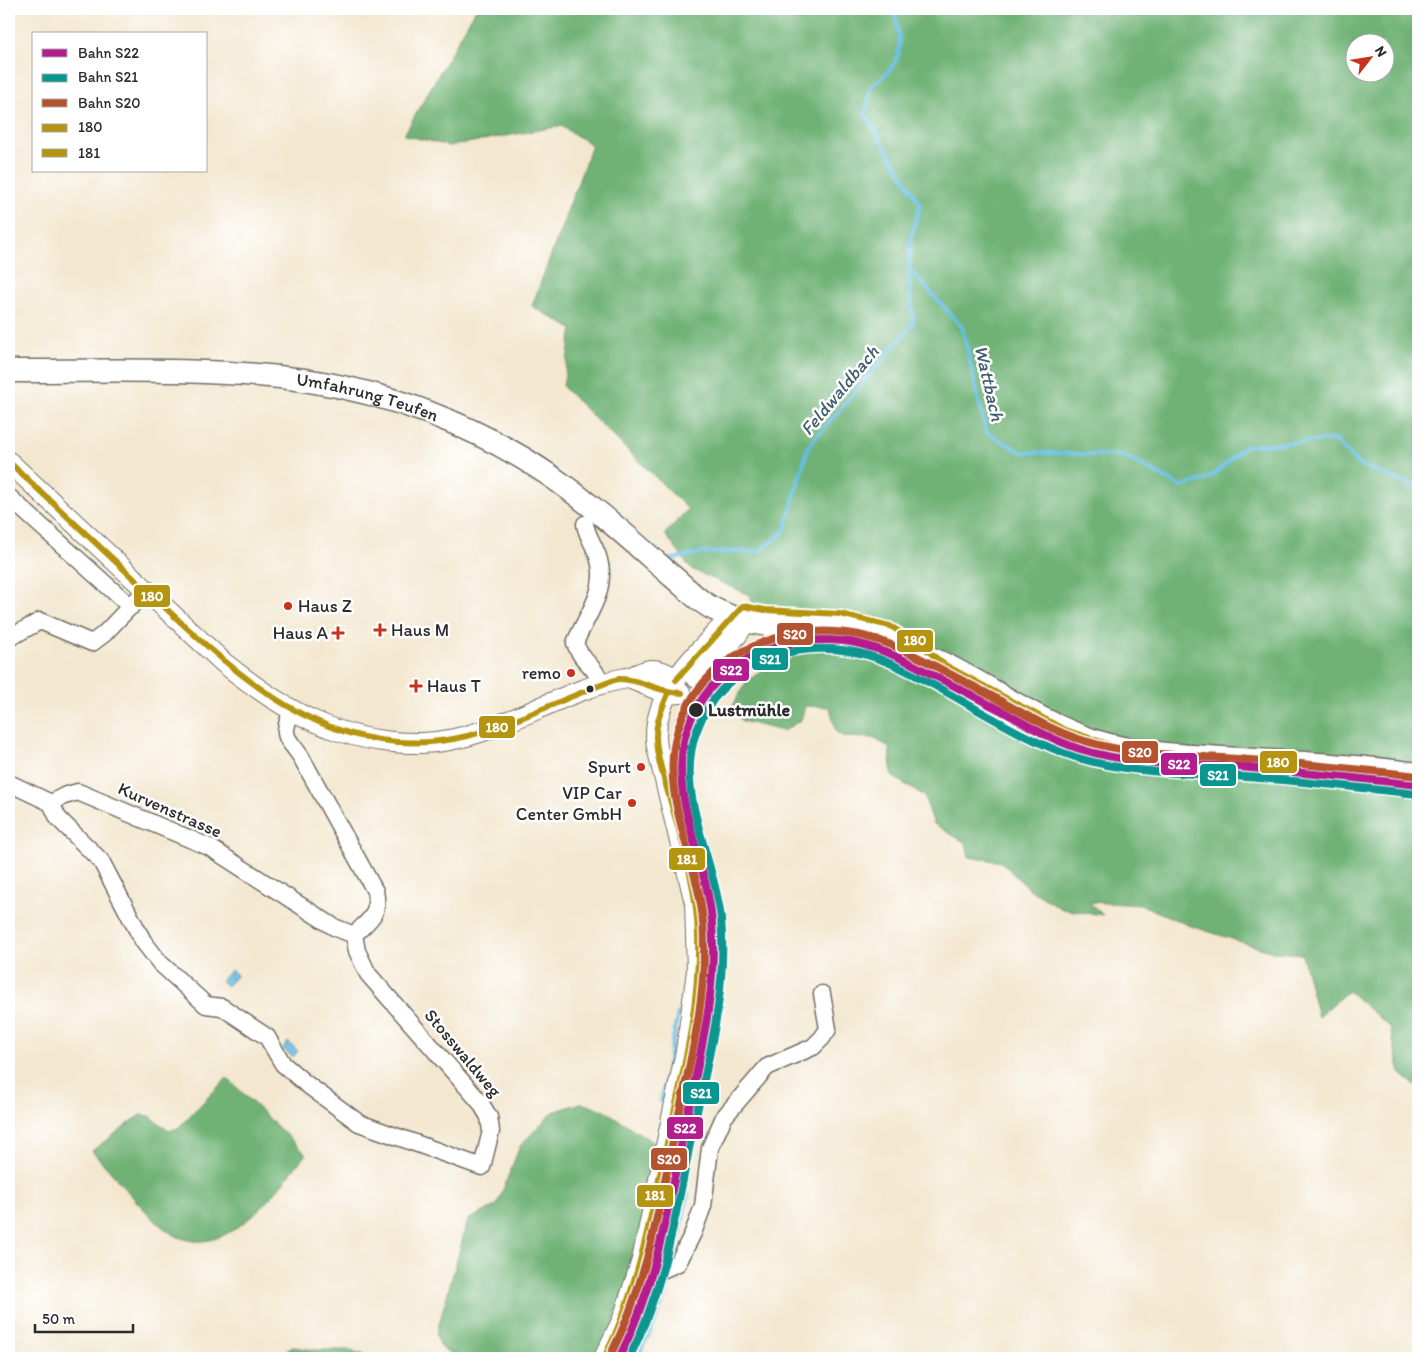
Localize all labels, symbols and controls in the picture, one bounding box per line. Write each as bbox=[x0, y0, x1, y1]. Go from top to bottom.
legend bbox=[32, 32, 208, 172]
north arrow bbox=[1344, 32, 1394, 82]
text: N bbox=[1371, 43, 1390, 60]
text: Bahn S22 bbox=[78, 44, 139, 62]
text: Bahn S21 bbox=[78, 68, 138, 86]
text: Bahn S20 bbox=[78, 94, 141, 112]
text: 180 bbox=[78, 118, 102, 136]
text: 181 bbox=[78, 144, 100, 162]
water label: Feldwaldbach bbox=[795, 341, 884, 440]
water label: Wattbach bbox=[970, 343, 1010, 424]
street label: Umfahrung Teufen bbox=[295, 368, 442, 427]
line badge: 180 bbox=[133, 584, 171, 608]
text: 180 bbox=[141, 588, 164, 605]
place label: Haus Z bbox=[298, 595, 352, 617]
marker: Haus Z bbox=[282, 600, 294, 612]
place label: Haus M bbox=[391, 619, 449, 641]
place label: Haus A bbox=[273, 622, 328, 644]
line badge: S20 bbox=[776, 622, 814, 646]
marker: Haus M bbox=[373, 623, 387, 637]
text: S20 bbox=[783, 626, 807, 643]
marker: Haus A bbox=[332, 627, 344, 639]
line badge: 180 bbox=[896, 629, 934, 653]
text: 180 bbox=[904, 632, 927, 649]
line badge: S21 bbox=[751, 647, 789, 671]
text: S21 bbox=[759, 651, 781, 668]
line badge: S22 bbox=[712, 658, 750, 682]
place label: remo bbox=[522, 662, 561, 684]
text: S22 bbox=[720, 662, 743, 679]
marker: remo bbox=[565, 667, 577, 679]
place label: Haus T bbox=[427, 675, 481, 697]
marker: Haus T bbox=[409, 679, 423, 693]
unlabelled marker bbox=[585, 684, 595, 694]
place label: Lustmühle bbox=[708, 699, 791, 721]
marker: Lustmühle bbox=[687, 701, 705, 719]
line badge: 180 bbox=[478, 715, 516, 739]
text: 180 bbox=[486, 719, 509, 736]
line badge: S20 bbox=[1121, 740, 1159, 764]
text: S20 bbox=[1128, 744, 1152, 761]
line badge: 180 bbox=[1259, 750, 1298, 774]
line badge: S22 bbox=[1160, 752, 1198, 776]
text: 180 bbox=[1267, 754, 1290, 771]
place label: Spurt bbox=[588, 756, 631, 778]
text: S22 bbox=[1168, 756, 1191, 773]
marker: Spurt bbox=[635, 761, 647, 773]
line badge: S21 bbox=[1199, 763, 1237, 787]
text: S21 bbox=[1207, 767, 1229, 784]
street label: Kurvenstrasse bbox=[115, 777, 225, 843]
place label: VIP Car Center GmbH bbox=[516, 782, 623, 825]
marker: VIP Car Center GmbH bbox=[626, 797, 638, 809]
line badge: 181 bbox=[668, 847, 706, 871]
text: 181 bbox=[677, 851, 698, 868]
street label: Stosswaldweg bbox=[420, 1004, 507, 1102]
line badge: S21 bbox=[682, 1081, 720, 1105]
text: S21 bbox=[690, 1085, 712, 1102]
line badge: S22 bbox=[666, 1116, 704, 1140]
text: S22 bbox=[674, 1120, 697, 1137]
line badge: S20 bbox=[650, 1147, 688, 1171]
text: S20 bbox=[657, 1151, 681, 1168]
line badge: 181 bbox=[636, 1184, 674, 1208]
text: 181 bbox=[645, 1187, 666, 1204]
scale bar bbox=[35, 1302, 132, 1334]
text: 50 m bbox=[42, 1310, 75, 1328]

